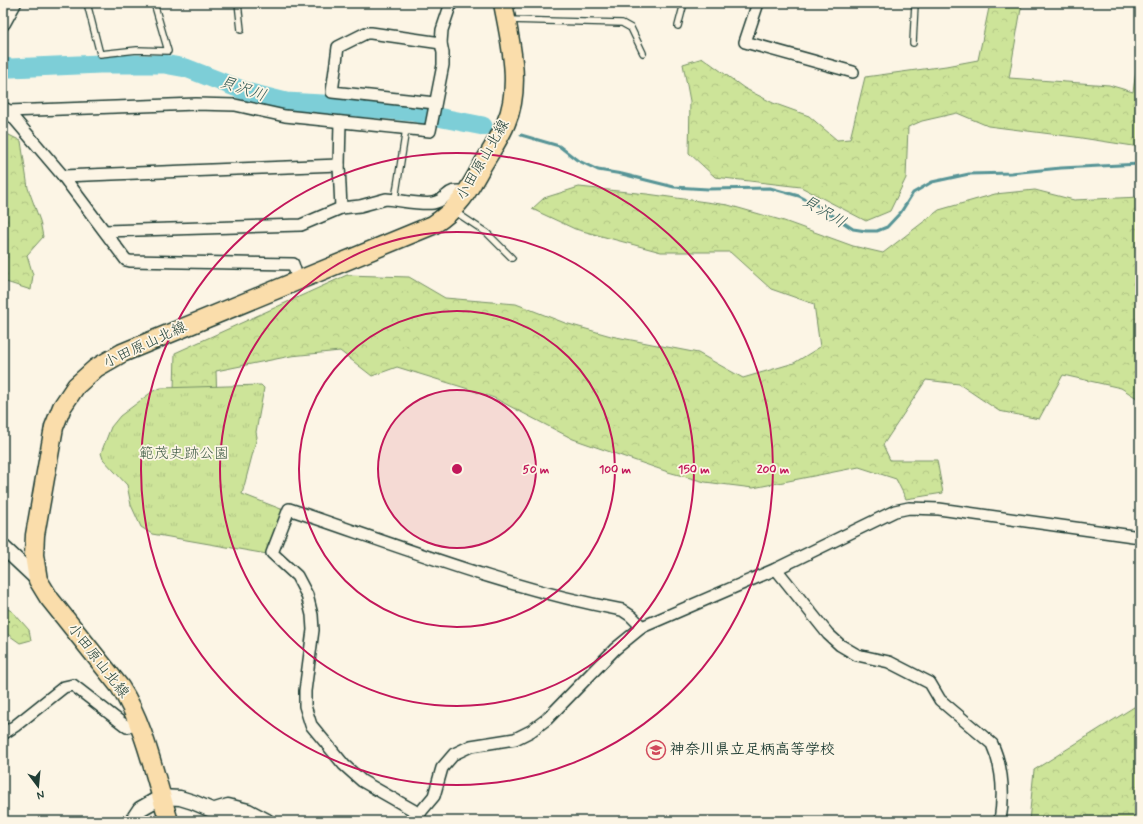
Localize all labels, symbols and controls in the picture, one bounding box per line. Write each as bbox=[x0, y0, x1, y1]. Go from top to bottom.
water label: 貝沢川 bbox=[217, 71, 269, 107]
street label: 小田原山北線 bbox=[452, 116, 514, 204]
water label: 貝沢川 bbox=[798, 191, 850, 233]
street label: 小田原山北線 bbox=[100, 317, 190, 373]
park label: 範茂史跡公園 bbox=[139, 444, 229, 464]
centre of rings bbox=[450, 462, 464, 476]
text: 50 m bbox=[523, 462, 550, 478]
text: 100 m bbox=[599, 462, 632, 478]
text: 150 m bbox=[678, 462, 710, 478]
text: 200 m bbox=[757, 462, 790, 478]
street label: 小田原山北線 bbox=[62, 619, 134, 703]
school or university icon: 神奈川県立足柄高等学校 bbox=[645, 739, 667, 761]
place label: 神奈川県立足柄高等学校 bbox=[670, 740, 835, 760]
north arrow bbox=[18, 766, 58, 806]
text: N bbox=[35, 787, 46, 802]

